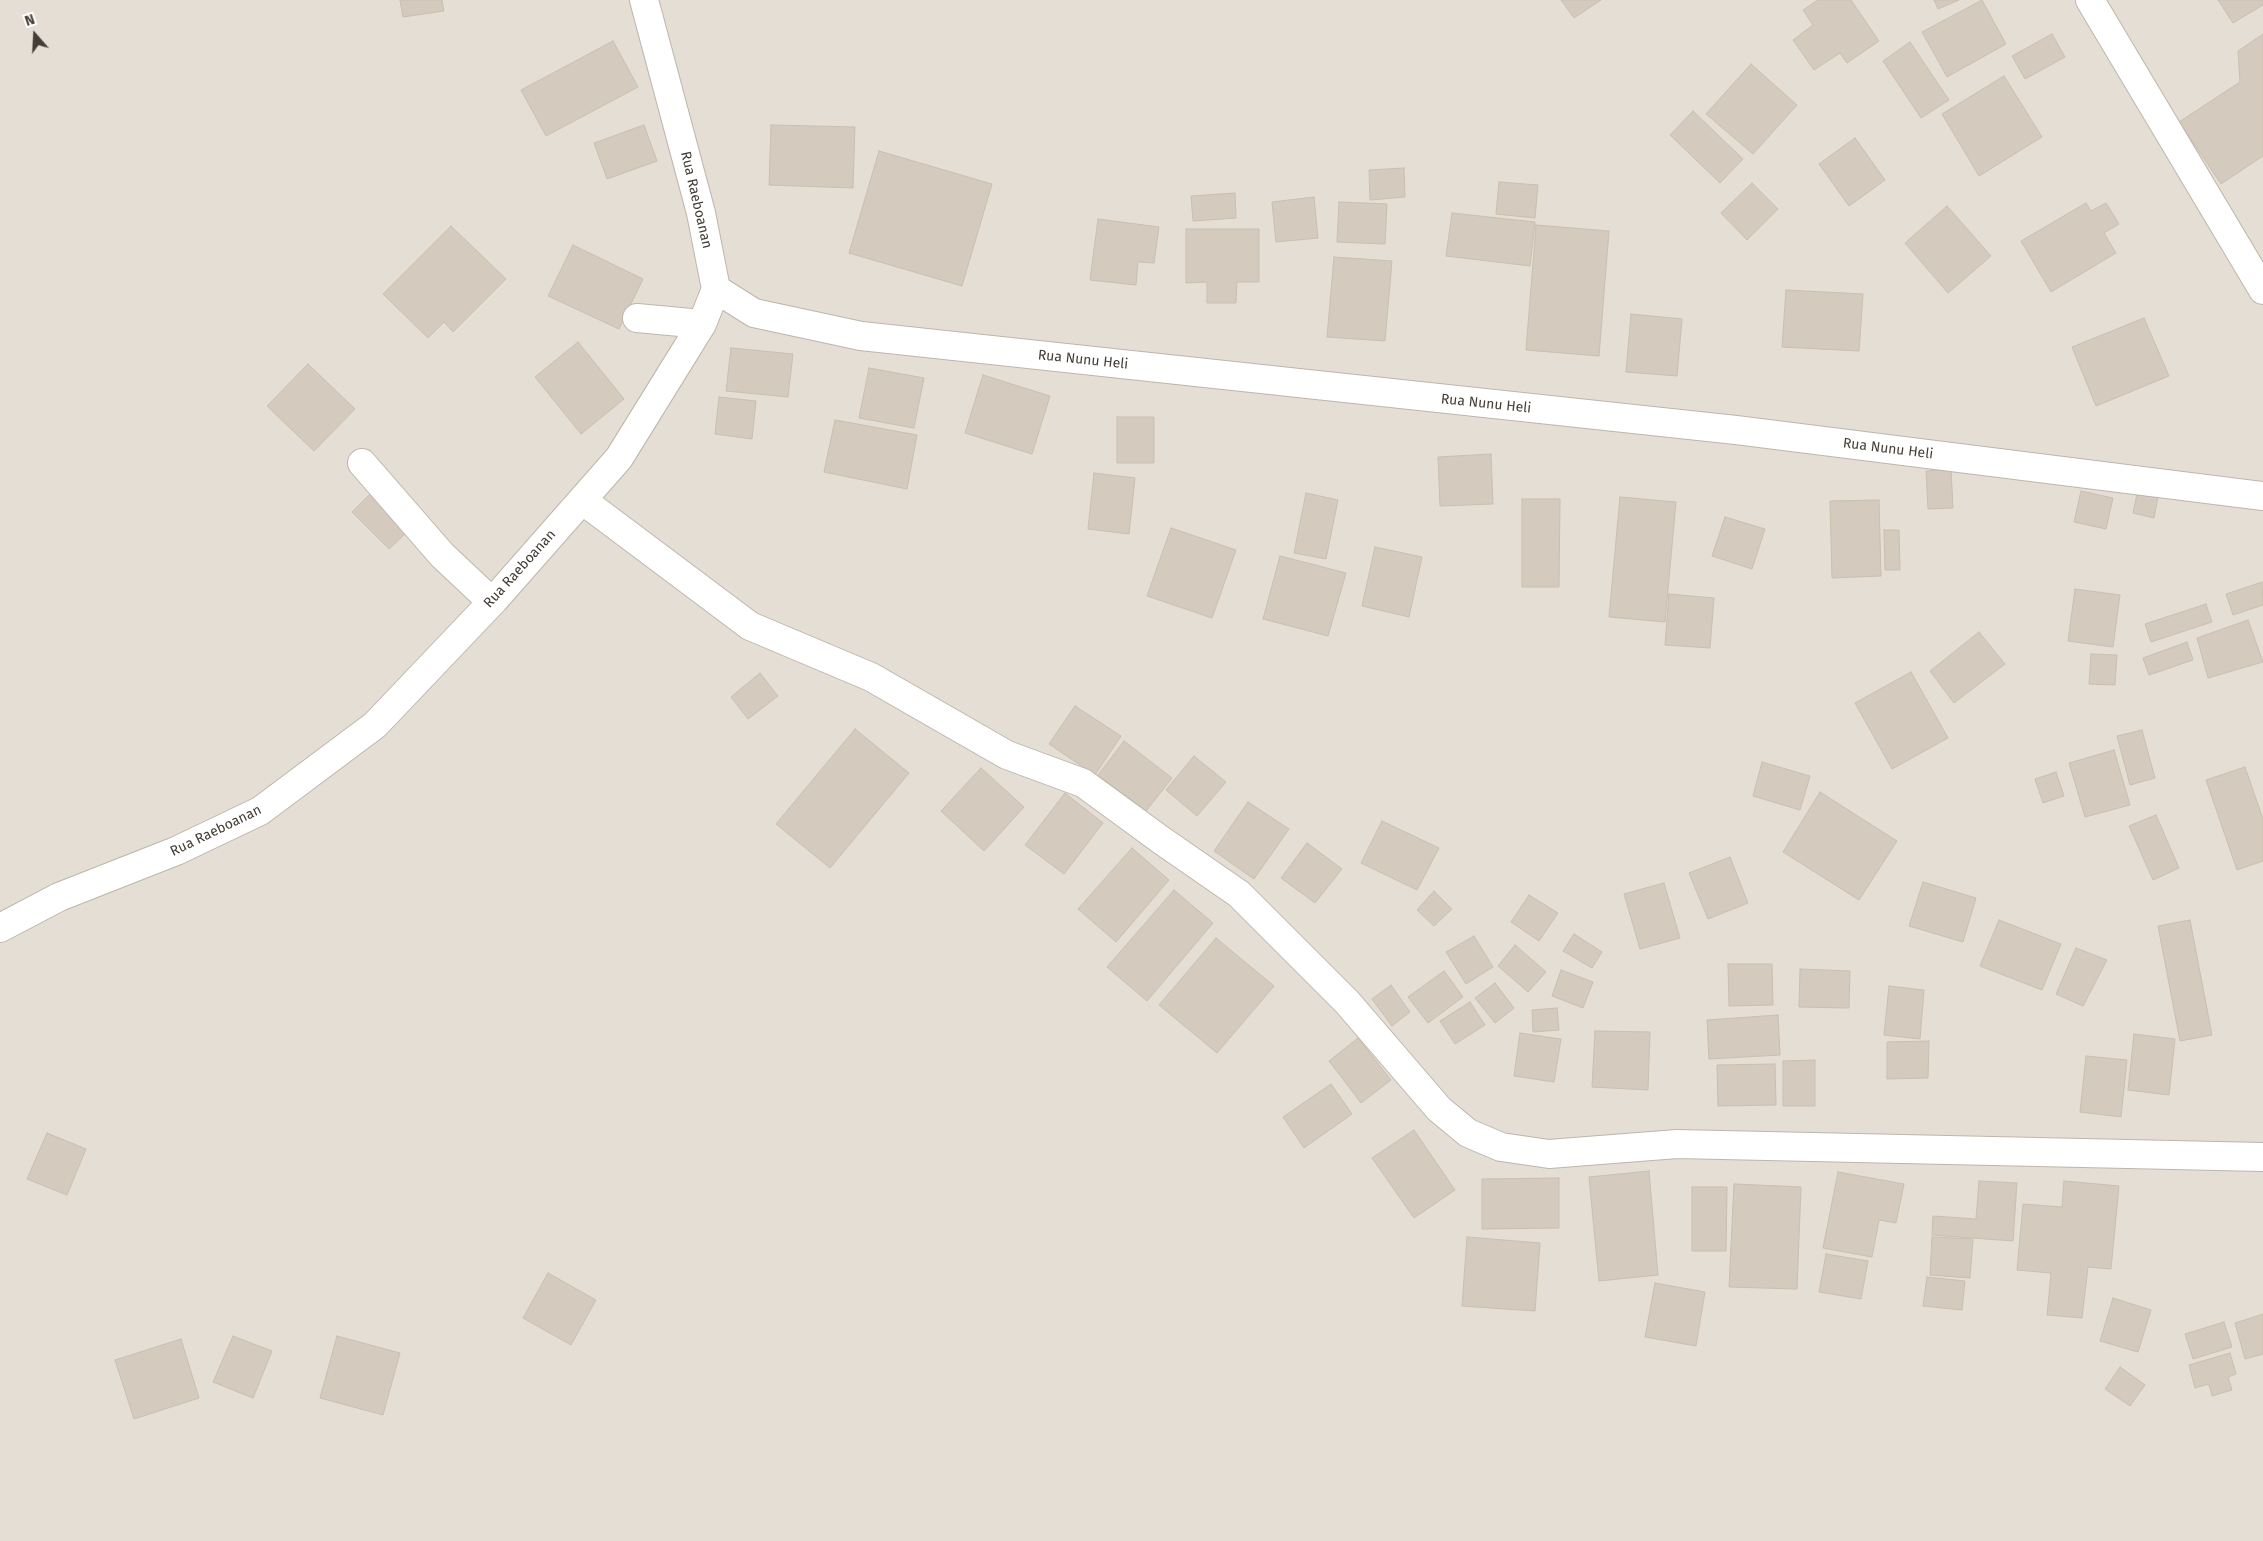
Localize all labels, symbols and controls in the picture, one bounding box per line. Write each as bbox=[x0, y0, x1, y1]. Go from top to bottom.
north arrow bbox=[10, 10, 60, 60]
text: N bbox=[23, 11, 37, 30]
street label: Rua Raeboanan bbox=[677, 150, 715, 250]
street label: Rua Nunu Heli bbox=[1037, 347, 1129, 373]
street label: Rua Nunu Heli bbox=[1440, 391, 1532, 417]
street label: Rua Nunu Heli bbox=[1842, 435, 1934, 463]
street label: Rua Raeboanan bbox=[480, 526, 560, 612]
street label: Rua Raeboanan bbox=[168, 802, 264, 860]

